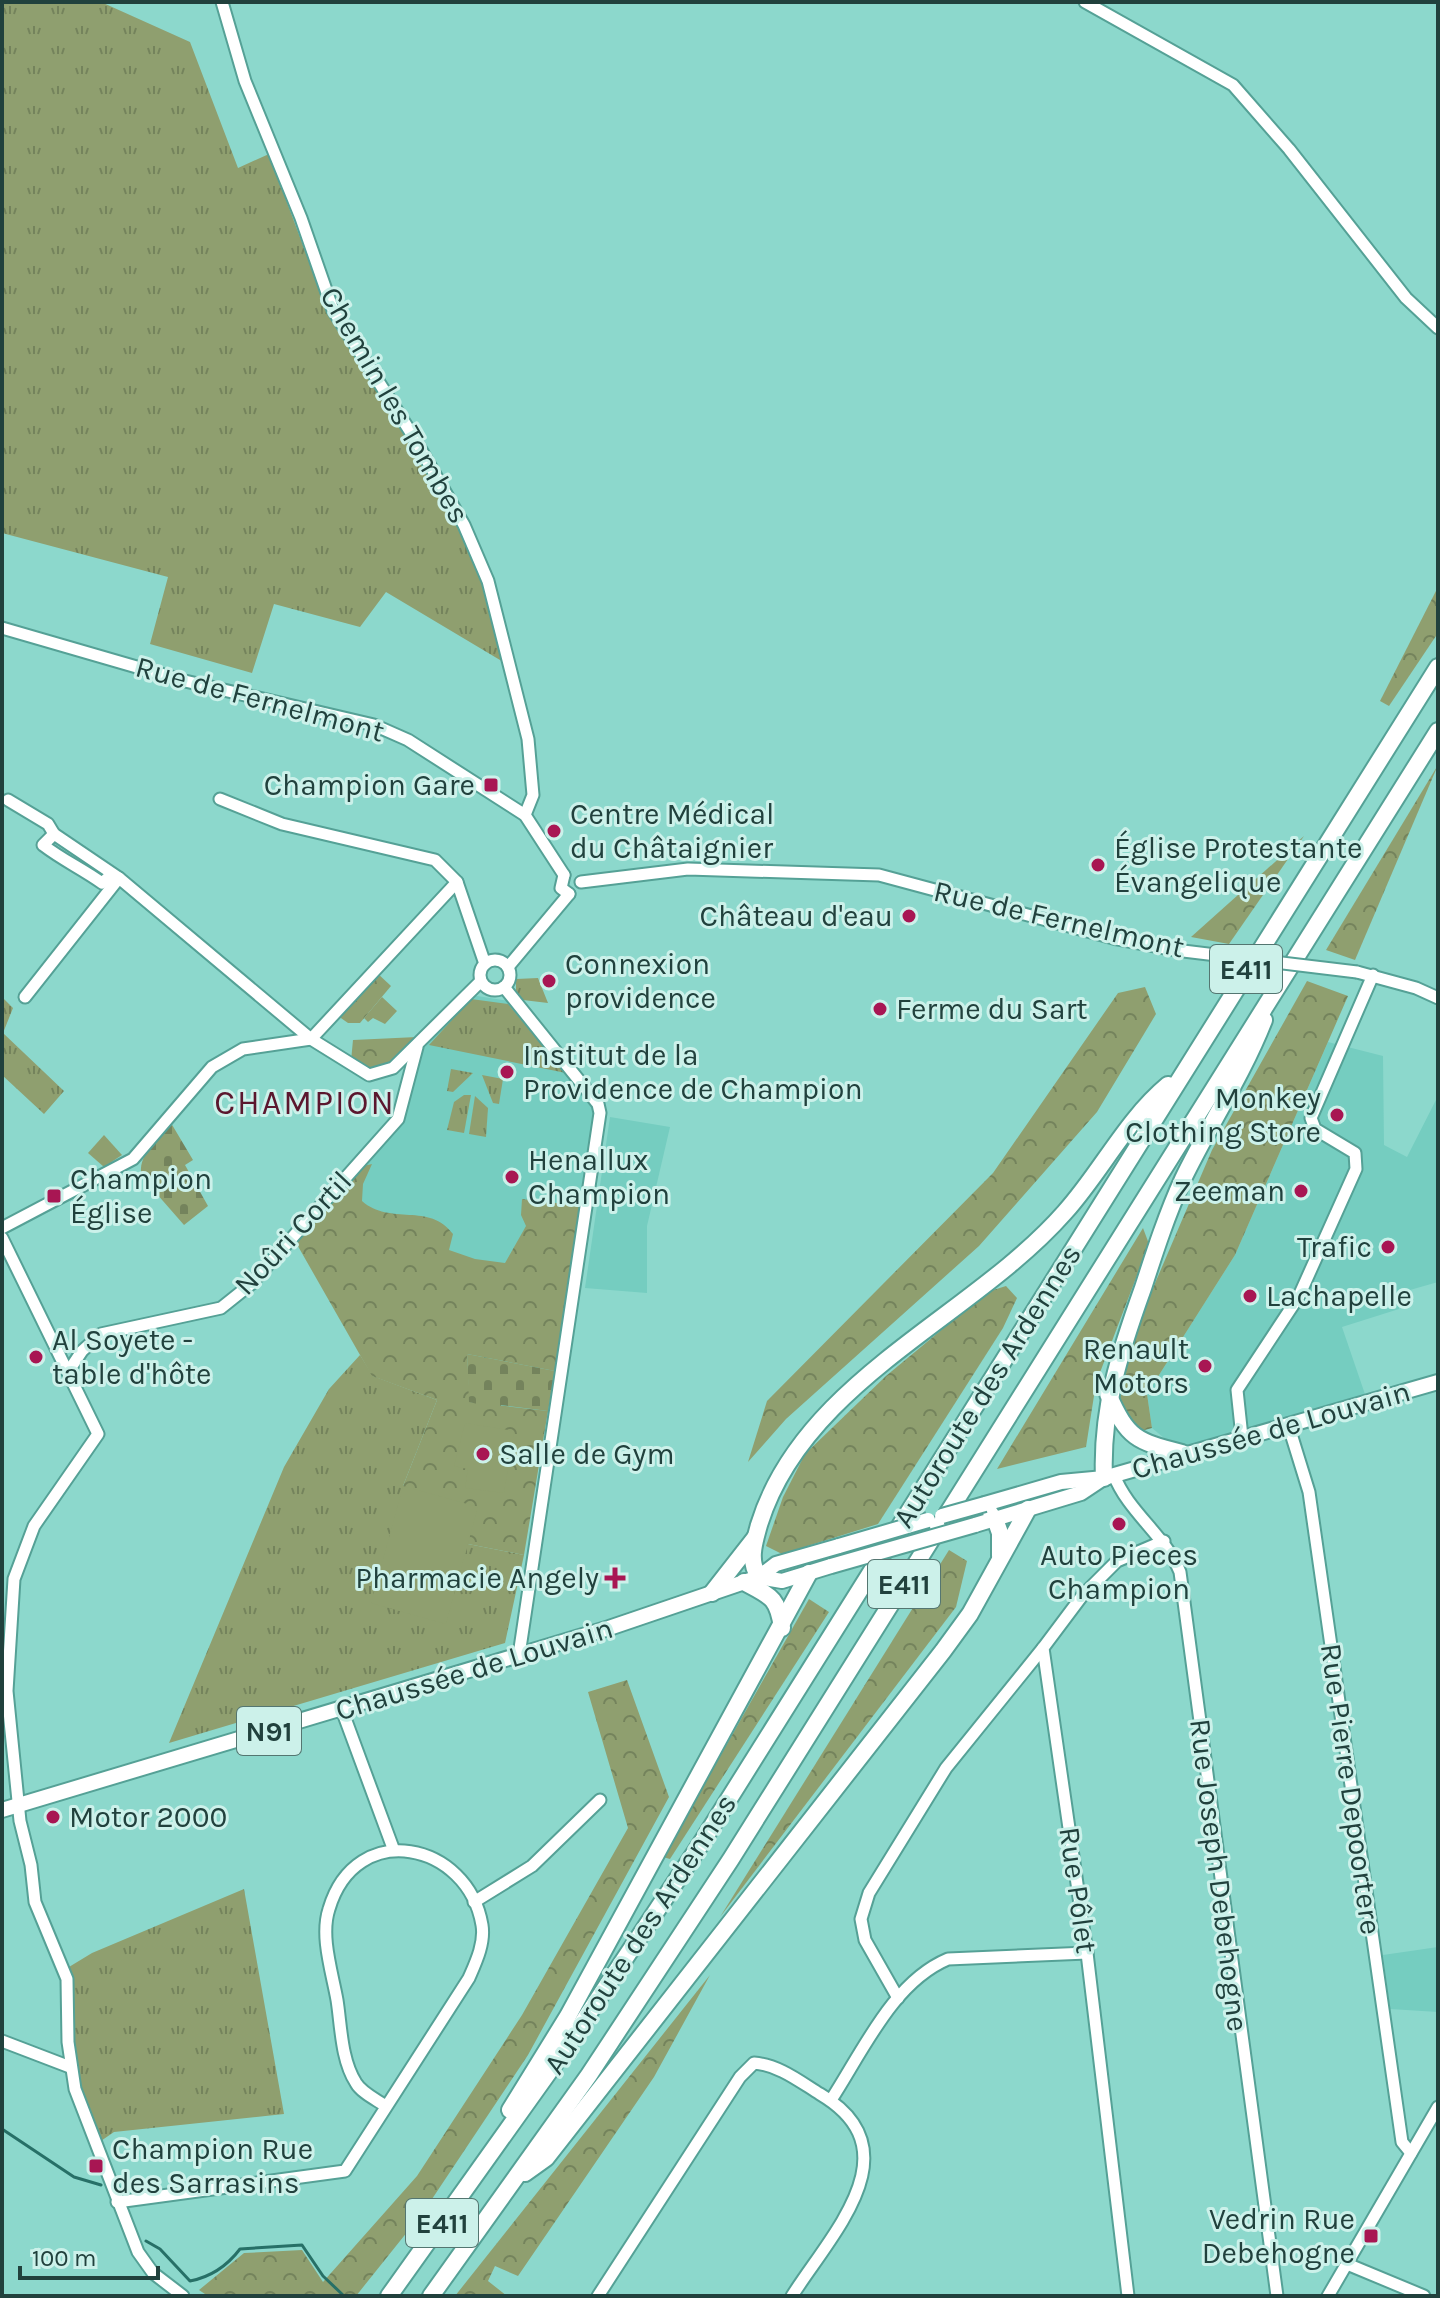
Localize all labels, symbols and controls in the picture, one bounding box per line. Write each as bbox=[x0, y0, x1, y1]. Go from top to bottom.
street label: Chemin les Tombes bbox=[313, 280, 477, 530]
street label: Rue de Fernelmont bbox=[132, 648, 388, 750]
place label: Champion Gare bbox=[264, 767, 475, 803]
marker: Champion Gare bbox=[482, 776, 500, 794]
place label: Centre Médical du Châtaignier bbox=[570, 796, 774, 866]
marker: Centre Médical du Châtaignier bbox=[545, 822, 563, 840]
place label: Église Protestante Évangelique bbox=[1114, 830, 1362, 900]
marker: Église Protestante Évangelique bbox=[1089, 856, 1107, 874]
street label: Rue de Fernelmont bbox=[930, 873, 1188, 965]
place label: Château d'eau bbox=[700, 898, 893, 934]
marker: Château d'eau bbox=[900, 907, 918, 925]
road number: E411 bbox=[1210, 945, 1282, 993]
place label: Connexion providence bbox=[565, 946, 716, 1016]
marker: Connexion providence bbox=[540, 972, 558, 990]
place label: Ferme du Sart bbox=[896, 991, 1088, 1027]
marker: Ferme du Sart bbox=[871, 1000, 889, 1018]
place label: Institut de la Providence de Champion bbox=[523, 1037, 863, 1107]
marker: Institut de la Providence de Champion bbox=[498, 1063, 516, 1081]
place label: Monkey Clothing Store bbox=[1125, 1080, 1321, 1150]
district label: CHAMPION bbox=[214, 1083, 396, 1123]
marker: Monkey Clothing Store bbox=[1328, 1106, 1346, 1124]
place label: Henallux Champion bbox=[528, 1142, 670, 1212]
place label: Champion Église bbox=[70, 1161, 212, 1231]
street label: Noûri Cortil bbox=[227, 1164, 359, 1302]
marker: Henallux Champion bbox=[503, 1168, 521, 1186]
place label: Zeeman bbox=[1174, 1173, 1285, 1209]
marker: Zeeman bbox=[1292, 1182, 1310, 1200]
marker: Champion Église bbox=[45, 1187, 63, 1205]
place label: Trafic bbox=[1297, 1229, 1372, 1265]
street label: Autoroute des Ardennes bbox=[885, 1238, 1089, 1534]
marker: Trafic bbox=[1379, 1238, 1397, 1256]
place label: Lachapelle bbox=[1266, 1278, 1412, 1314]
marker: Lachapelle bbox=[1241, 1287, 1259, 1305]
place label: Al Soyete - table d'hôte bbox=[52, 1322, 212, 1392]
place label: Renault Motors bbox=[1083, 1331, 1189, 1401]
marker: Al Soyete - table d'hôte bbox=[27, 1348, 45, 1366]
marker: Renault Motors bbox=[1196, 1357, 1214, 1375]
street label: Chaussée de Louvain bbox=[1128, 1373, 1414, 1487]
place label: Salle de Gym bbox=[499, 1436, 675, 1472]
marker: Salle de Gym bbox=[474, 1445, 492, 1463]
marker: Auto Pieces Champion bbox=[1110, 1515, 1128, 1533]
place label: Auto Pieces Champion bbox=[1040, 1537, 1198, 1607]
place label: Pharmacie Angely bbox=[355, 1560, 599, 1596]
road number: E411 bbox=[868, 1560, 940, 1608]
marker: Pharmacie Angely bbox=[606, 1569, 624, 1587]
street label: Chaussée de Louvain bbox=[331, 1610, 617, 1728]
street label: Rue Pierre Depoortere bbox=[1313, 1641, 1389, 1937]
road number: N91 bbox=[237, 1707, 301, 1755]
street label: Rue Joseph Debehogne bbox=[1182, 1717, 1256, 2033]
street label: Autoroute des Ardennes bbox=[536, 1787, 744, 2081]
place label: Motor 2000 bbox=[69, 1799, 227, 1835]
marker: Motor 2000 bbox=[44, 1808, 62, 1826]
street label: Rue Pôlet bbox=[1051, 1825, 1105, 1955]
place label: Champion Rue des Sarrasins bbox=[112, 2131, 313, 2201]
marker: Champion Rue des Sarrasins bbox=[87, 2157, 105, 2175]
road number: E411 bbox=[406, 2199, 478, 2247]
place label: Vedrin Rue Debehogne bbox=[1202, 2201, 1355, 2271]
marker: Vedrin Rue Debehogne bbox=[1362, 2227, 1380, 2245]
scale bar bbox=[20, 2230, 158, 2280]
text: 100 m bbox=[32, 2244, 97, 2272]

